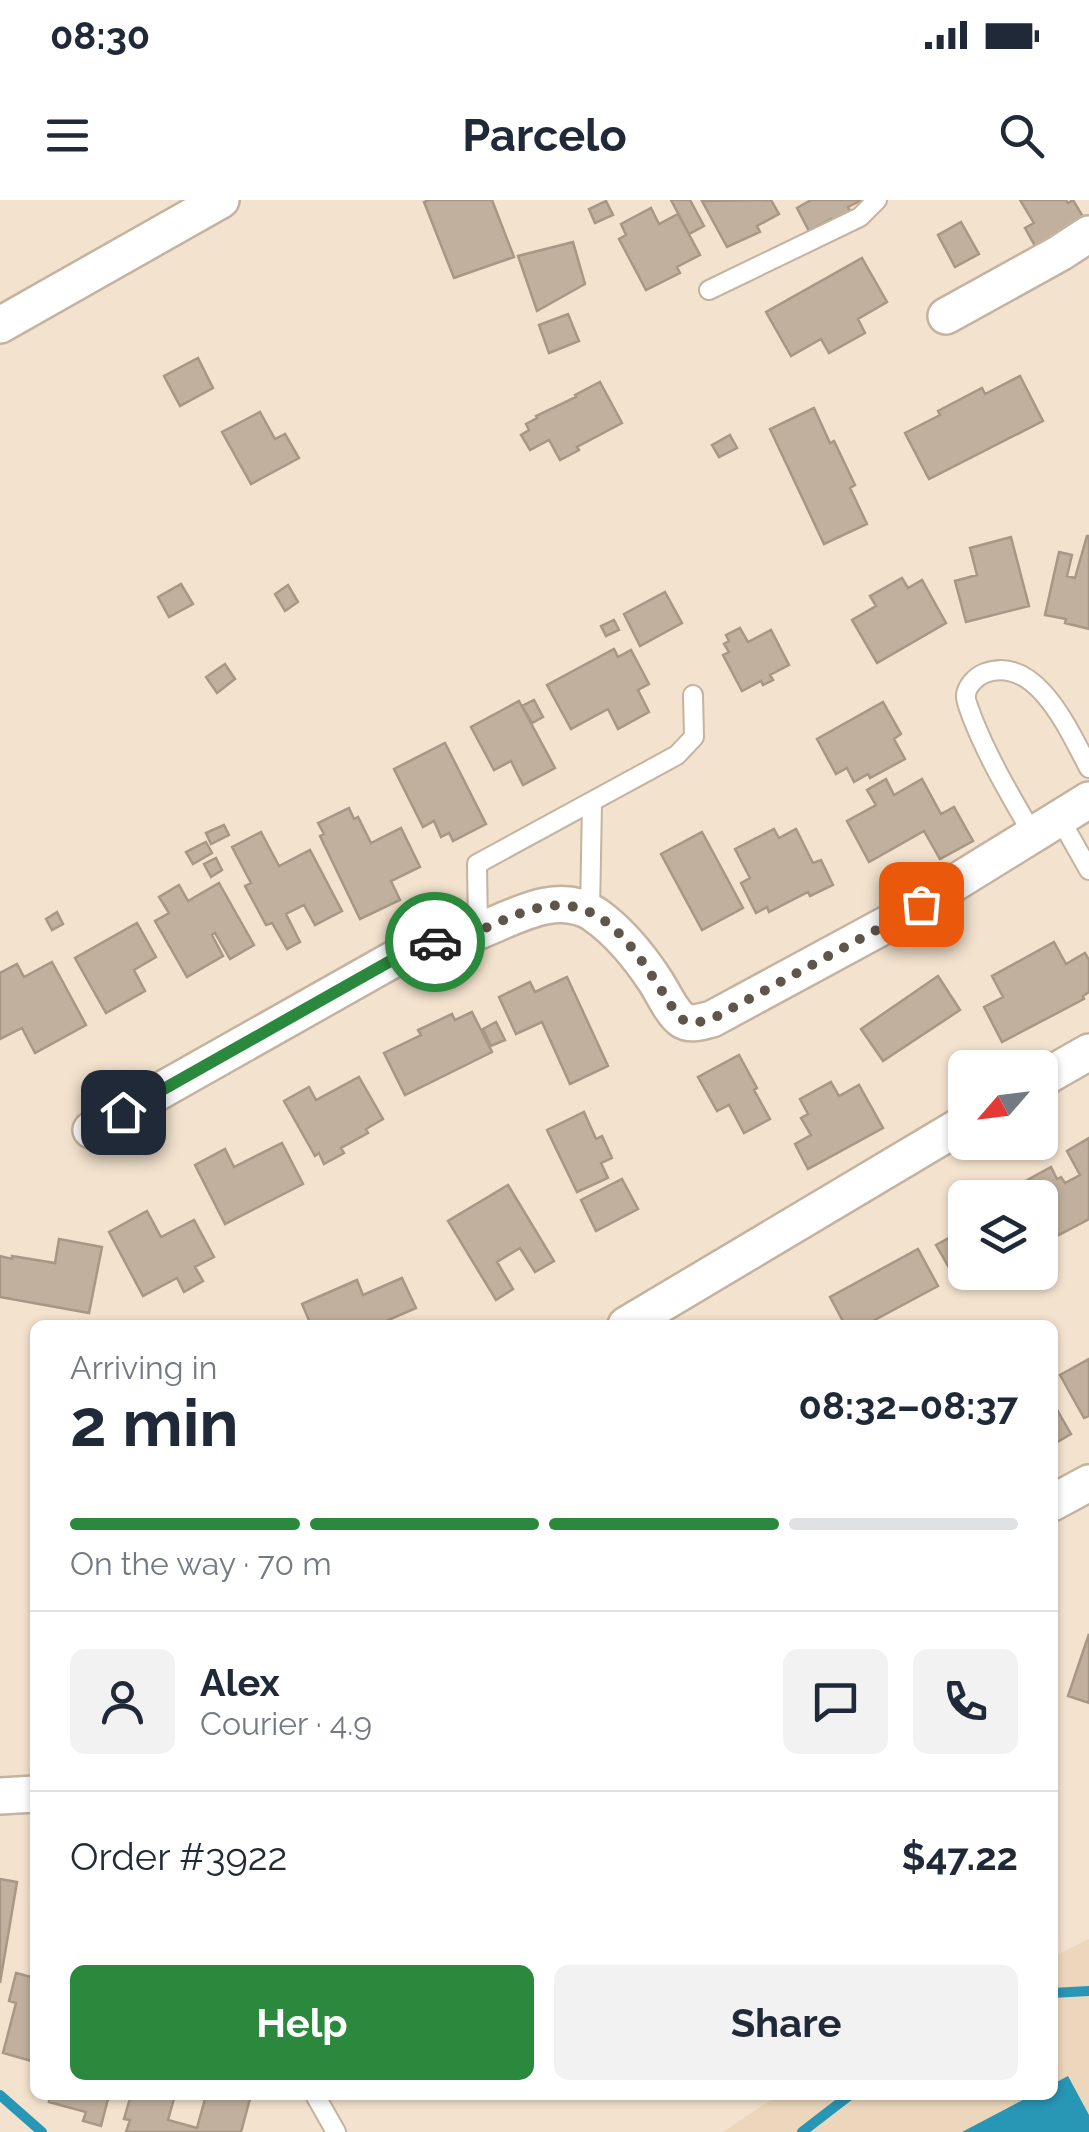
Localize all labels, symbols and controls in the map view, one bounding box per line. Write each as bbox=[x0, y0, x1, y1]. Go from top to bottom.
text: 08:30 bbox=[50, 13, 150, 58]
icon: menu bbox=[40, 108, 95, 163]
icon: search bbox=[994, 108, 1049, 163]
text: Parcelo bbox=[462, 109, 627, 162]
pin bbox=[879, 862, 964, 947]
icon: bag bbox=[894, 877, 949, 932]
courier bbox=[385, 892, 485, 992]
icon: car bbox=[408, 915, 463, 970]
north arrow bbox=[948, 1050, 1058, 1160]
map controls bbox=[948, 1050, 1058, 1290]
pin bbox=[81, 1070, 166, 1155]
icon: home bbox=[96, 1085, 151, 1140]
button: layers bbox=[948, 1180, 1058, 1290]
text: Arriving in bbox=[70, 1349, 217, 1386]
text: 08:32–08:37 bbox=[799, 1383, 1018, 1428]
text: 2 min bbox=[70, 1385, 239, 1461]
text: On the way · 70 m bbox=[70, 1545, 332, 1582]
button: person bbox=[70, 1649, 175, 1754]
button: chat bbox=[783, 1649, 888, 1754]
button: phone bbox=[913, 1649, 1018, 1754]
text: Alex bbox=[200, 1660, 280, 1705]
text: Courier · 4.9 bbox=[200, 1705, 372, 1742]
text: Order #3922 bbox=[70, 1834, 287, 1879]
text: $47.22 bbox=[902, 1834, 1018, 1879]
button: Help bbox=[70, 1965, 534, 2080]
button: Share bbox=[554, 1965, 1018, 2080]

